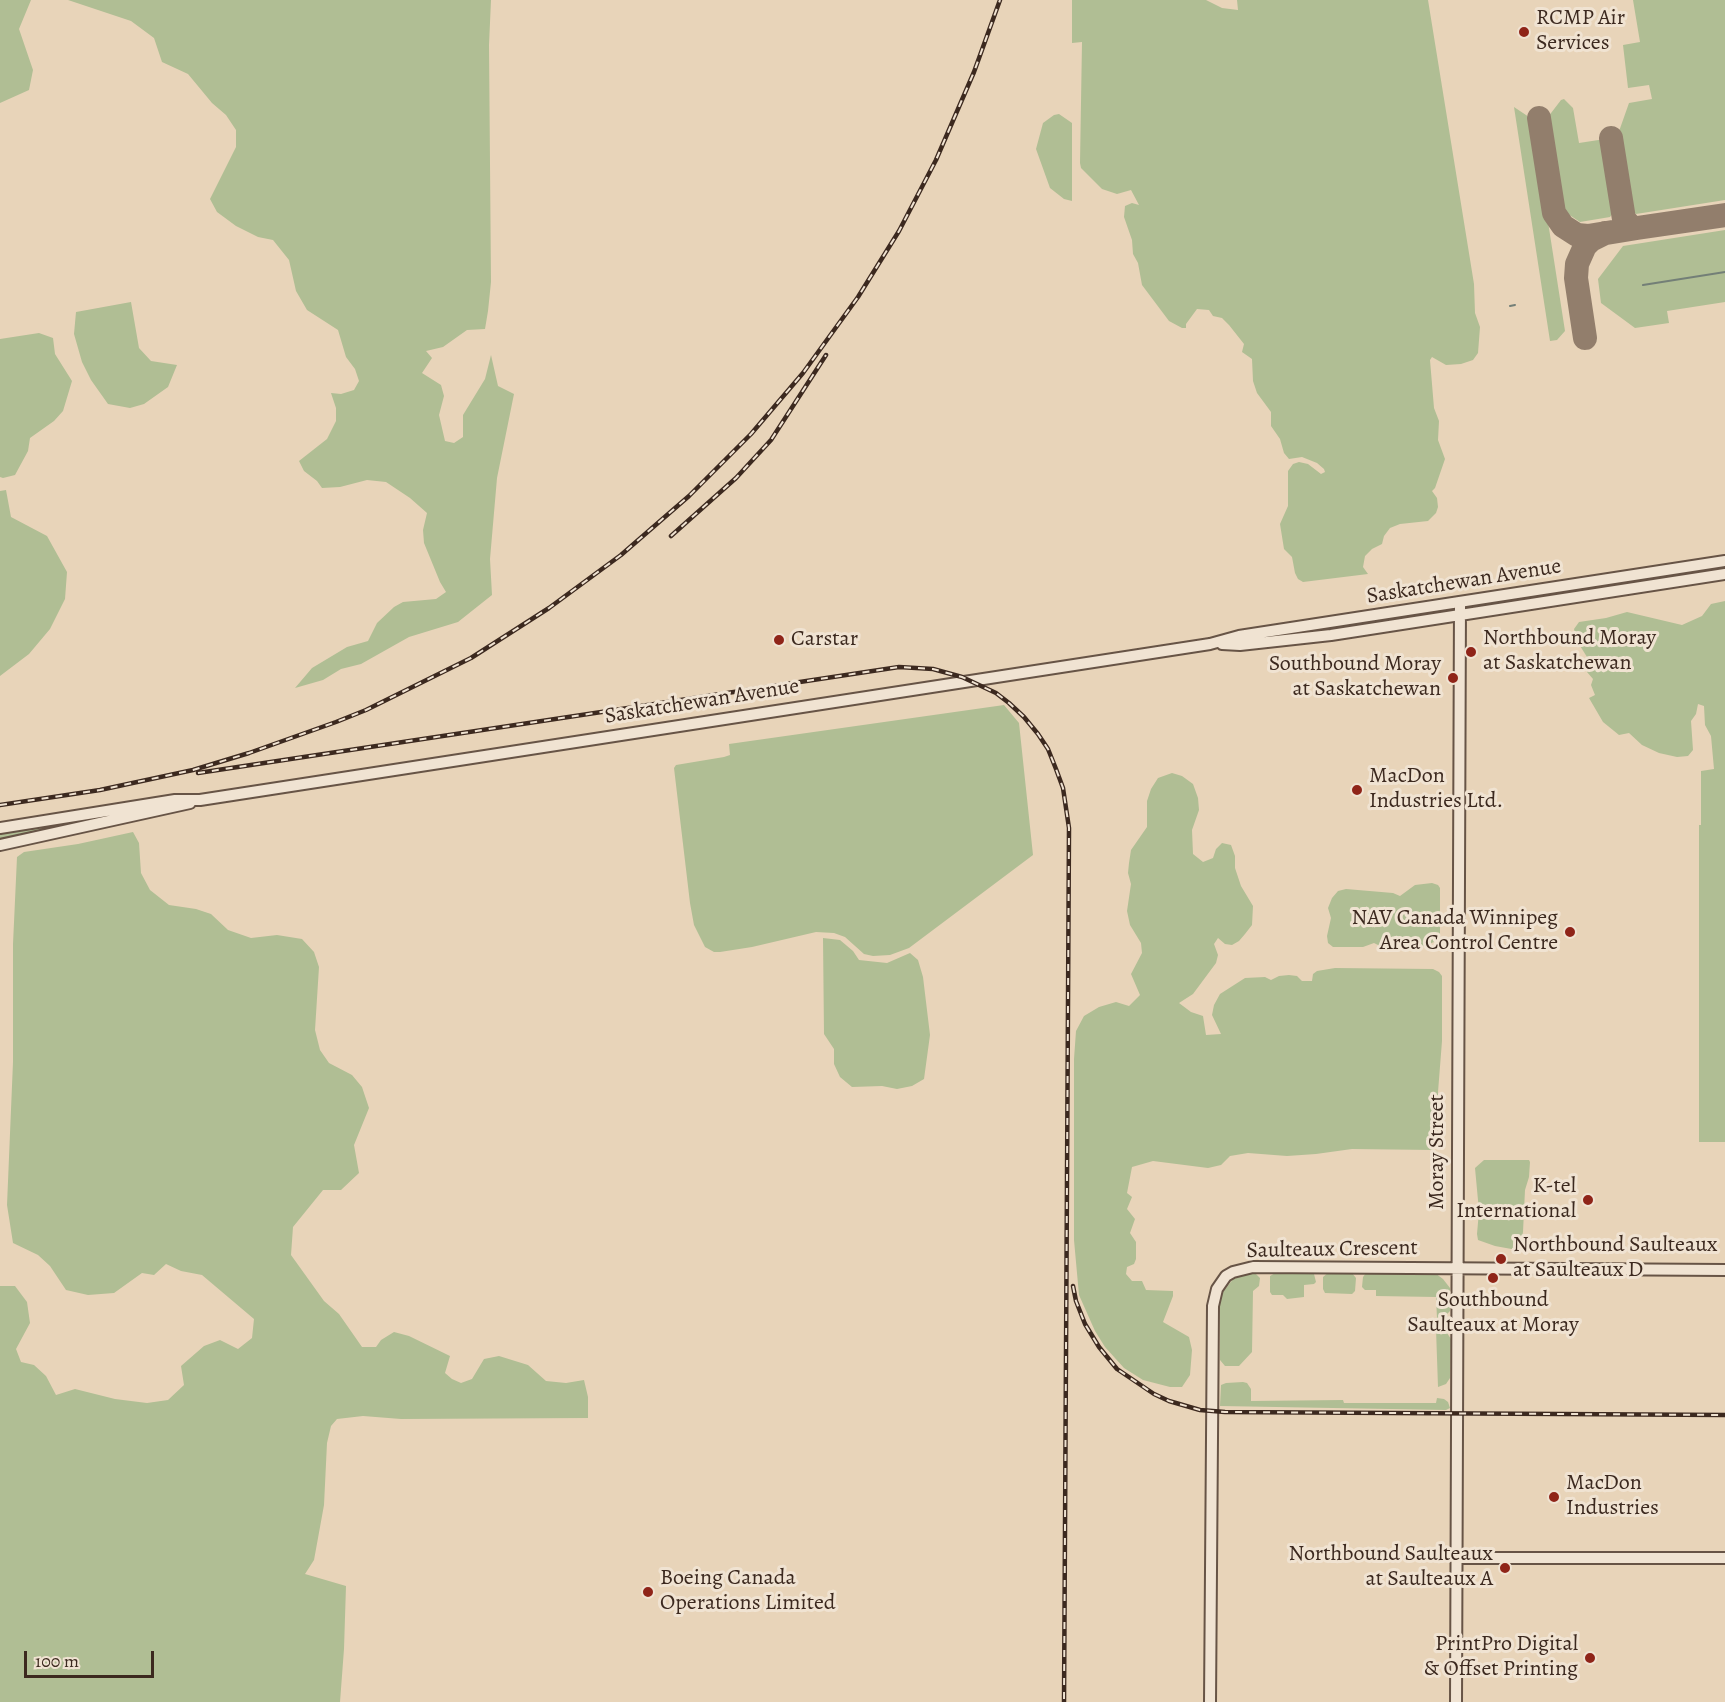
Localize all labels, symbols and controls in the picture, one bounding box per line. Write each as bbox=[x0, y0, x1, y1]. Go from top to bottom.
place label: RCMP Air Services bbox=[1536, 6, 1625, 57]
marker: RCMP Air Services bbox=[1517, 25, 1531, 39]
street label: Saskatchewan Avenue bbox=[1365, 554, 1563, 610]
place label: Northbound Moray at Saskatchewan bbox=[1483, 626, 1656, 678]
place label: Carstar bbox=[791, 627, 858, 653]
marker: Carstar bbox=[772, 633, 786, 647]
marker: Northbound Moray at Saskatchewan bbox=[1464, 645, 1478, 659]
place label: Southbound Moray at Saskatchewan bbox=[1269, 652, 1441, 704]
marker: Southbound Moray at Saskatchewan bbox=[1446, 671, 1460, 685]
street label: Saskatchewan Avenue bbox=[603, 674, 801, 730]
place label: MacDon Industries Ltd. bbox=[1369, 764, 1503, 816]
marker: MacDon Industries Ltd. bbox=[1350, 783, 1364, 797]
place label: NAV Canada Winnipeg Area Control Centre bbox=[1352, 906, 1558, 957]
marker: NAV Canada Winnipeg Area Control Centre bbox=[1563, 925, 1577, 939]
street label: Moray Street bbox=[1425, 1094, 1451, 1210]
place label: K-tel International bbox=[1456, 1174, 1576, 1226]
marker: K-tel International bbox=[1581, 1193, 1595, 1207]
place label: Northbound Saulteaux at Saulteaux D bbox=[1513, 1233, 1717, 1284]
street label: Saulteaux Crescent bbox=[1246, 1235, 1418, 1265]
marker: Northbound Saulteaux at Saulteaux D bbox=[1494, 1252, 1508, 1266]
marker: Southbound Saulteaux at Moray bbox=[1486, 1271, 1500, 1285]
place label: Southbound Saulteaux at Moray bbox=[1407, 1288, 1579, 1340]
place label: MacDon Industries bbox=[1566, 1471, 1659, 1522]
marker: MacDon Industries bbox=[1547, 1490, 1561, 1504]
place label: Northbound Saulteaux at Saulteaux A bbox=[1289, 1542, 1493, 1594]
marker: Northbound Saulteaux at Saulteaux A bbox=[1498, 1561, 1512, 1575]
place label: Boeing Canada Operations Limited bbox=[660, 1566, 836, 1618]
marker: Boeing Canada Operations Limited bbox=[641, 1585, 655, 1599]
place label: PrintPro Digital & Offset Printing bbox=[1424, 1632, 1578, 1684]
scale bar bbox=[27, 1639, 158, 1677]
text: 100 m bbox=[35, 1649, 79, 1673]
marker: PrintPro Digital & Offset Printing bbox=[1583, 1651, 1597, 1665]

